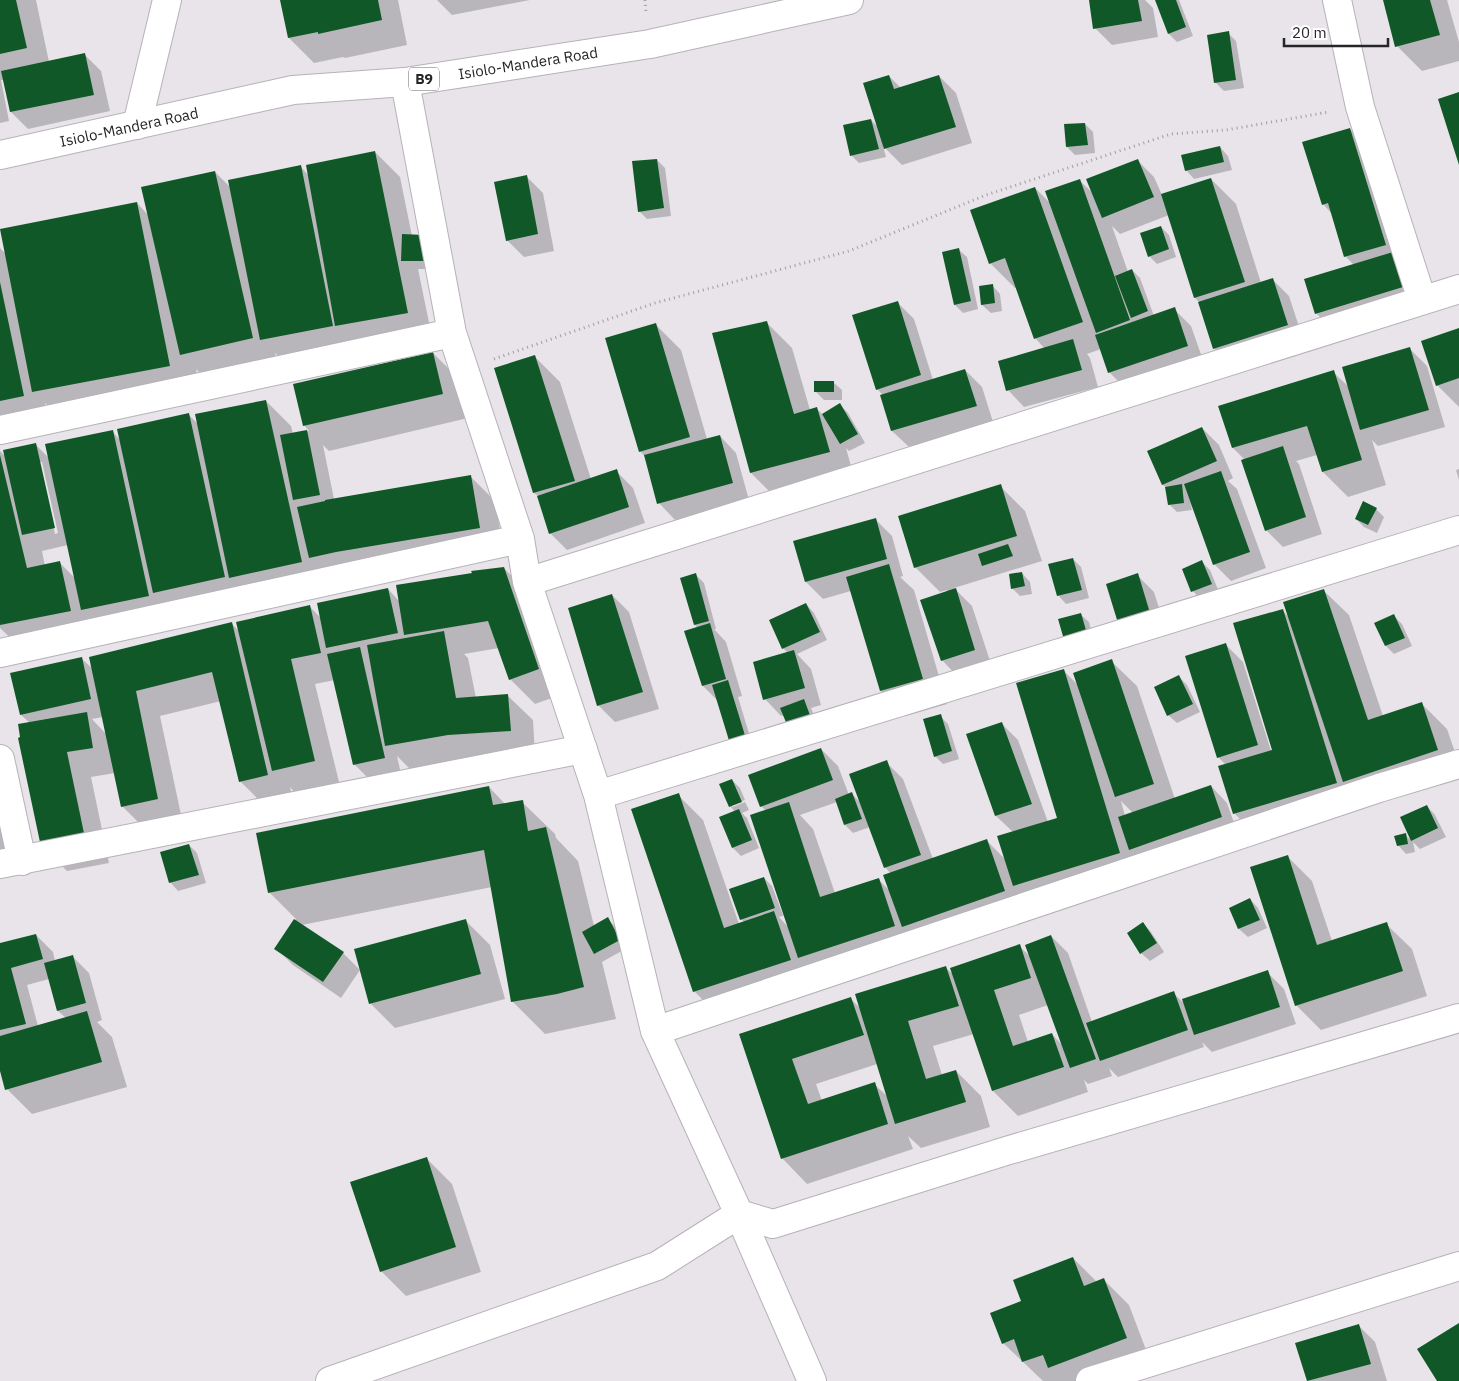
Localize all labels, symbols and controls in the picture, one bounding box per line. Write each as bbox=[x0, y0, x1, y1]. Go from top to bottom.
scale bar bbox=[1284, 15, 1388, 47]
text: 20 m bbox=[1292, 23, 1327, 42]
street label: Isiolo-Mandera Road bbox=[457, 43, 599, 83]
road number: B9 bbox=[409, 68, 439, 90]
street label: Isiolo-Mandera Road bbox=[58, 103, 200, 151]

